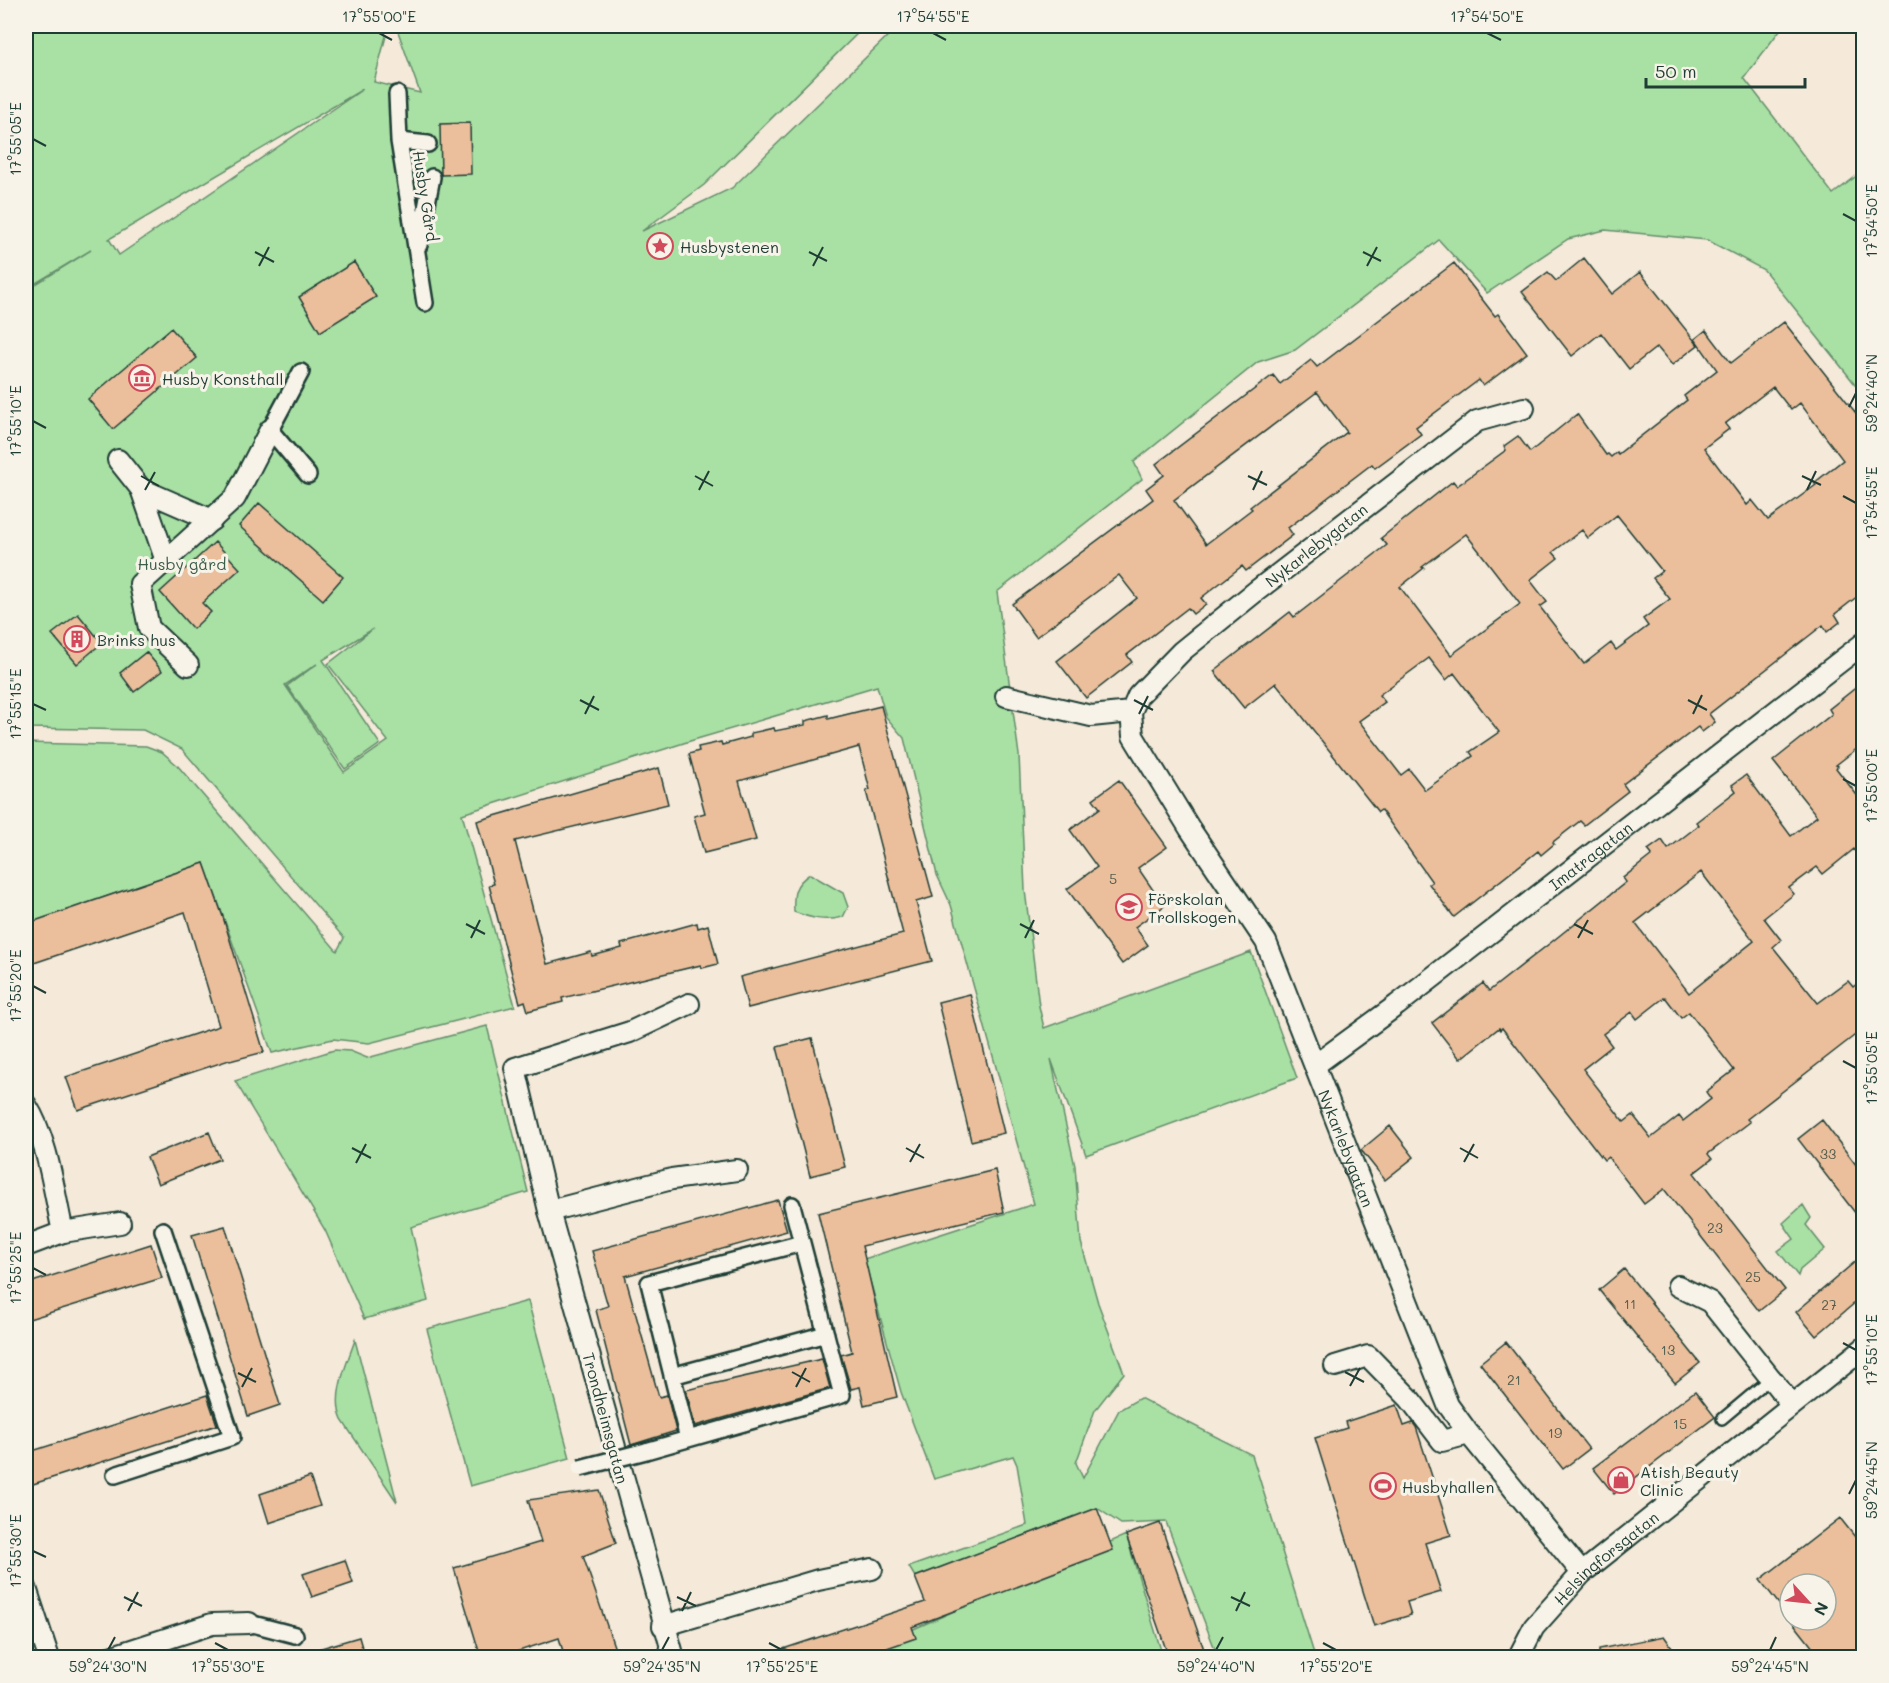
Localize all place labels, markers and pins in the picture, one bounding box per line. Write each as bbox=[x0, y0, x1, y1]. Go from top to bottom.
place icon: Husbystenen bbox=[645, 231, 675, 261]
place label: Husbystenen bbox=[680, 236, 779, 257]
museum icon: Husby Konsthall bbox=[127, 363, 157, 393]
place label: Husby Konsthall bbox=[162, 368, 284, 389]
building icon: Brinks hus bbox=[62, 624, 92, 654]
place label: Brinks hus bbox=[97, 629, 176, 650]
place label: Förskolan Trollskogen bbox=[1148, 888, 1236, 927]
school or university icon: Förskolan Trollskogen bbox=[1114, 892, 1144, 922]
place label: Atish Beauty Clinic bbox=[1640, 1461, 1739, 1500]
shop icon: Atish Beauty Clinic bbox=[1606, 1465, 1636, 1495]
sports icon: Husbyhallen bbox=[1368, 1471, 1398, 1501]
place label: Husbyhallen bbox=[1402, 1476, 1494, 1497]

